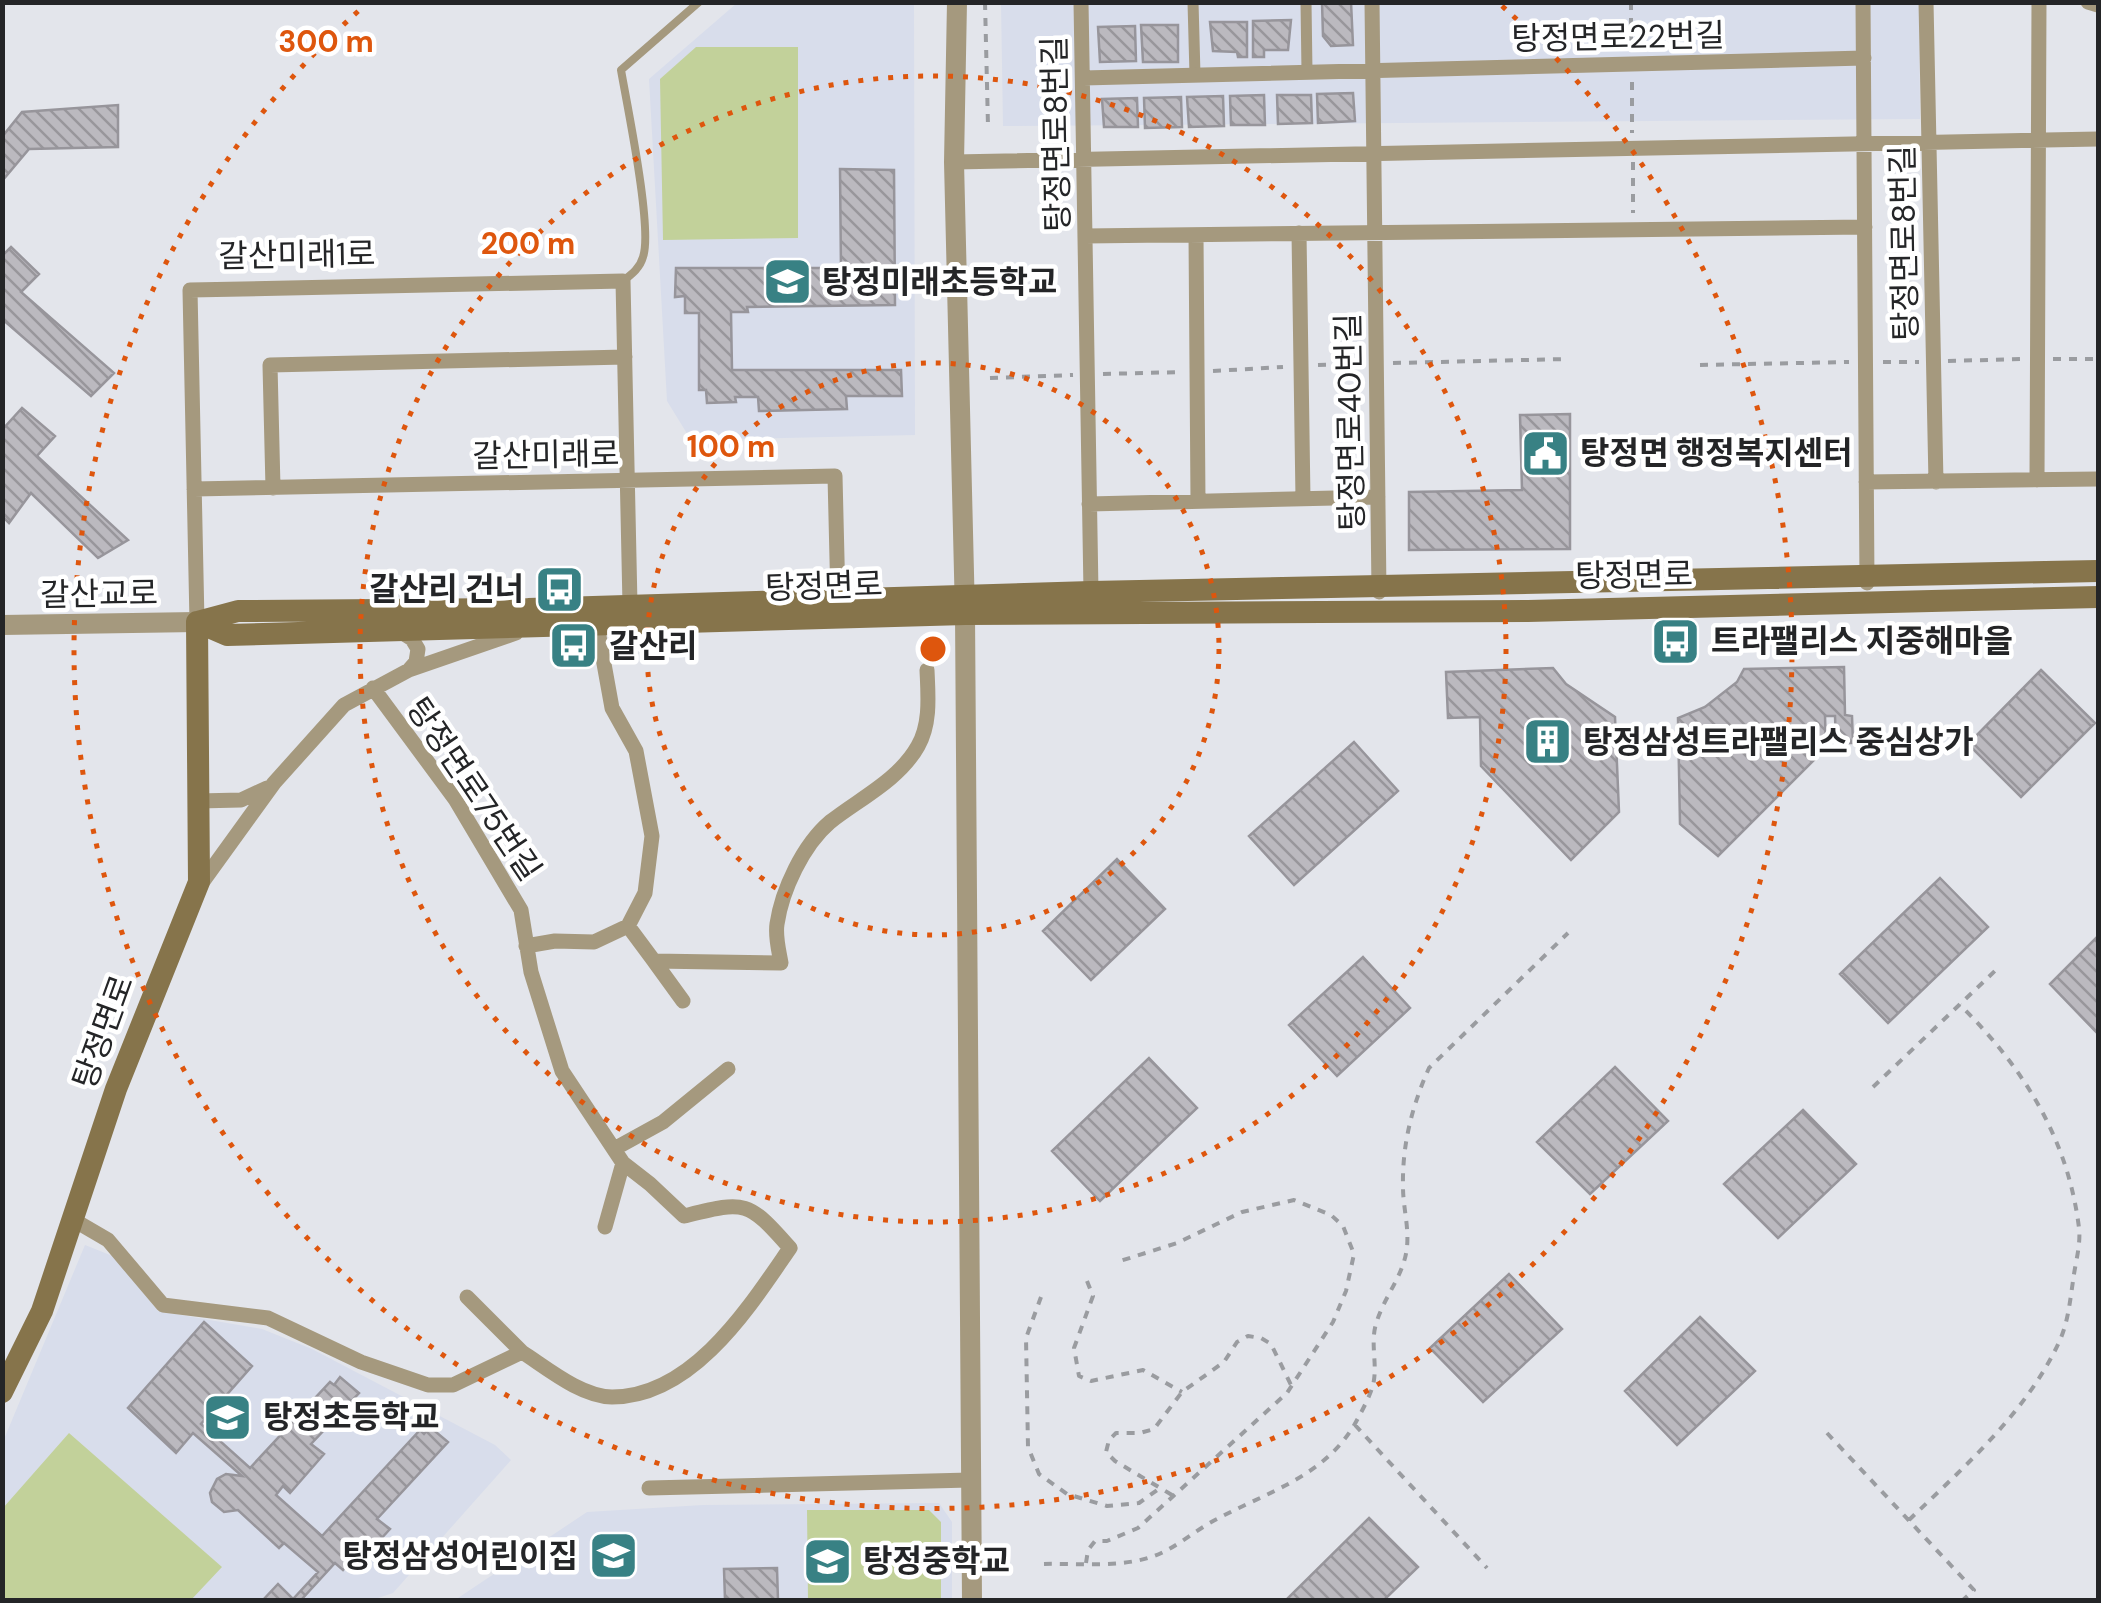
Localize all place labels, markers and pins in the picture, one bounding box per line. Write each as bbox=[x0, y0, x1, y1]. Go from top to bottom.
school or university icon: 탕정미래초등학교 bbox=[761, 256, 813, 308]
place label: 탕정미래초등학교 bbox=[822, 261, 1058, 303]
public building icon: 탕정면 행정복지센터 bbox=[1519, 427, 1571, 479]
place label: 탕정면 행정복지센터 bbox=[1580, 432, 1852, 474]
bus stop icon: 갈산리 건너 bbox=[533, 563, 585, 615]
place label: 갈산리 건너 bbox=[369, 568, 524, 610]
bus stop icon: 트라팰리스 지중해마을 bbox=[1650, 615, 1702, 667]
bus stop icon: 갈산리 bbox=[548, 620, 600, 672]
place label: 트라팰리스 지중해마을 bbox=[1711, 620, 2013, 662]
place label: 갈산리 bbox=[609, 625, 697, 667]
centre of rings bbox=[915, 631, 951, 667]
building icon: 탕정삼성트라팰리스 중심상가 bbox=[1522, 716, 1574, 768]
place label: 탕정삼성트라팰리스 중심상가 bbox=[1583, 721, 1974, 763]
school or university icon: 탕정초등학교 bbox=[202, 1391, 254, 1443]
place label: 탕정초등학교 bbox=[263, 1396, 440, 1438]
school or university icon: 탕정삼성어린이집 bbox=[587, 1530, 639, 1582]
place label: 탕정삼성어린이집 bbox=[342, 1535, 578, 1577]
school or university icon: 탕정중학교 bbox=[802, 1535, 854, 1587]
place label: 탕정중학교 bbox=[863, 1540, 1010, 1582]

